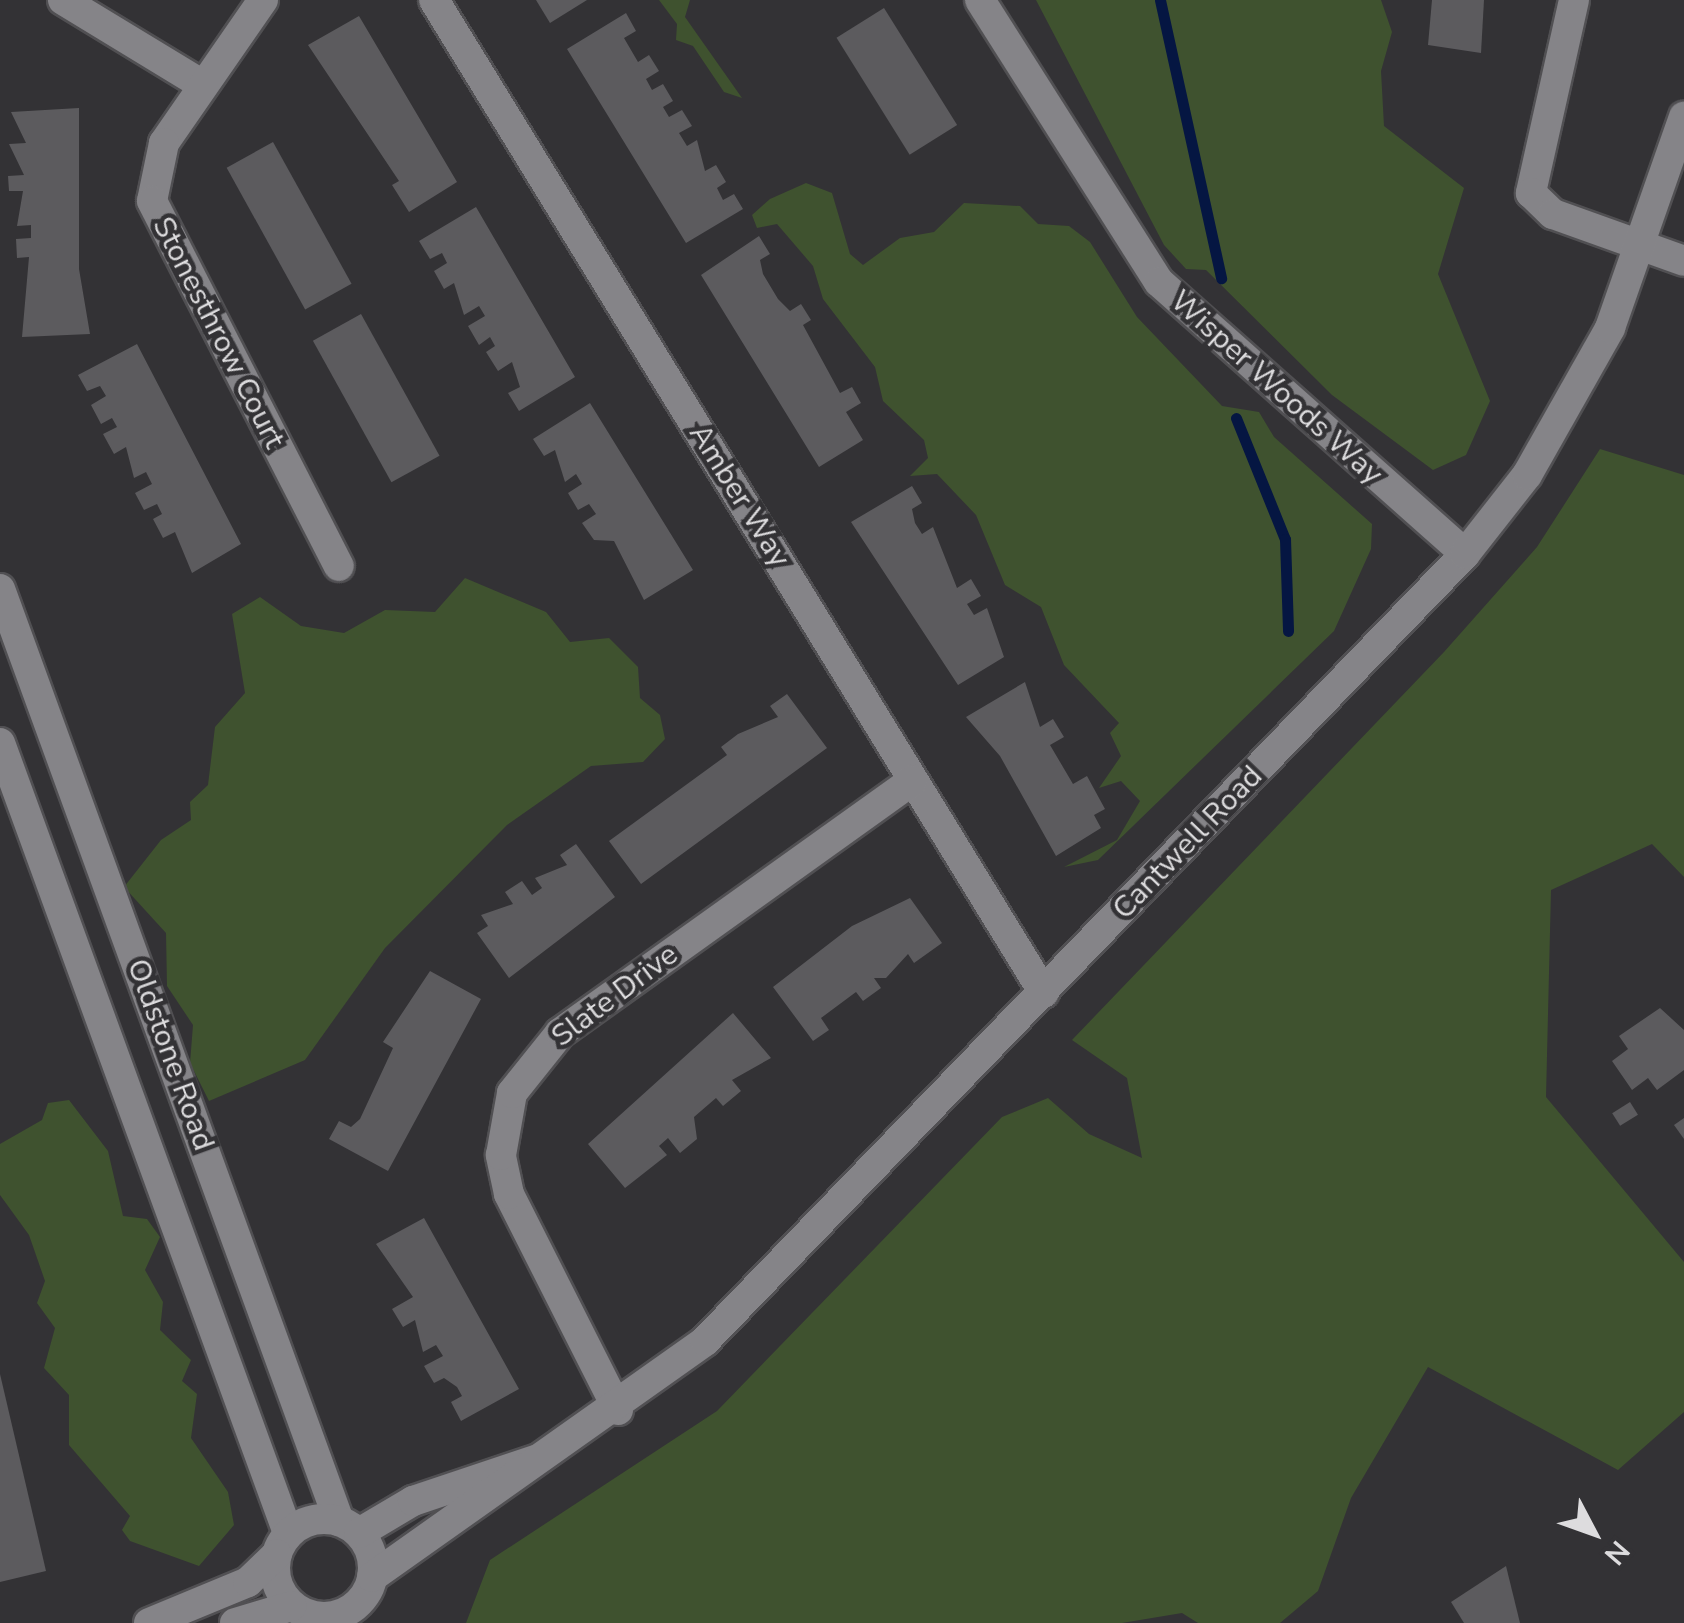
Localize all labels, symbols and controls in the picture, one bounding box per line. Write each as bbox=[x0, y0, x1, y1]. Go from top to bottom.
street label: Stonesthrow Court bbox=[144, 211, 292, 455]
street label: Wisper Woods Way bbox=[1162, 283, 1390, 493]
street label: Amber Way bbox=[681, 418, 797, 574]
street label: Cantwell Road bbox=[1106, 759, 1270, 927]
street label: Slate Drive bbox=[545, 937, 685, 1055]
street label: Oldstone Road bbox=[119, 954, 221, 1156]
north arrow bbox=[1544, 1483, 1644, 1583]
text: N bbox=[1595, 1532, 1638, 1573]

